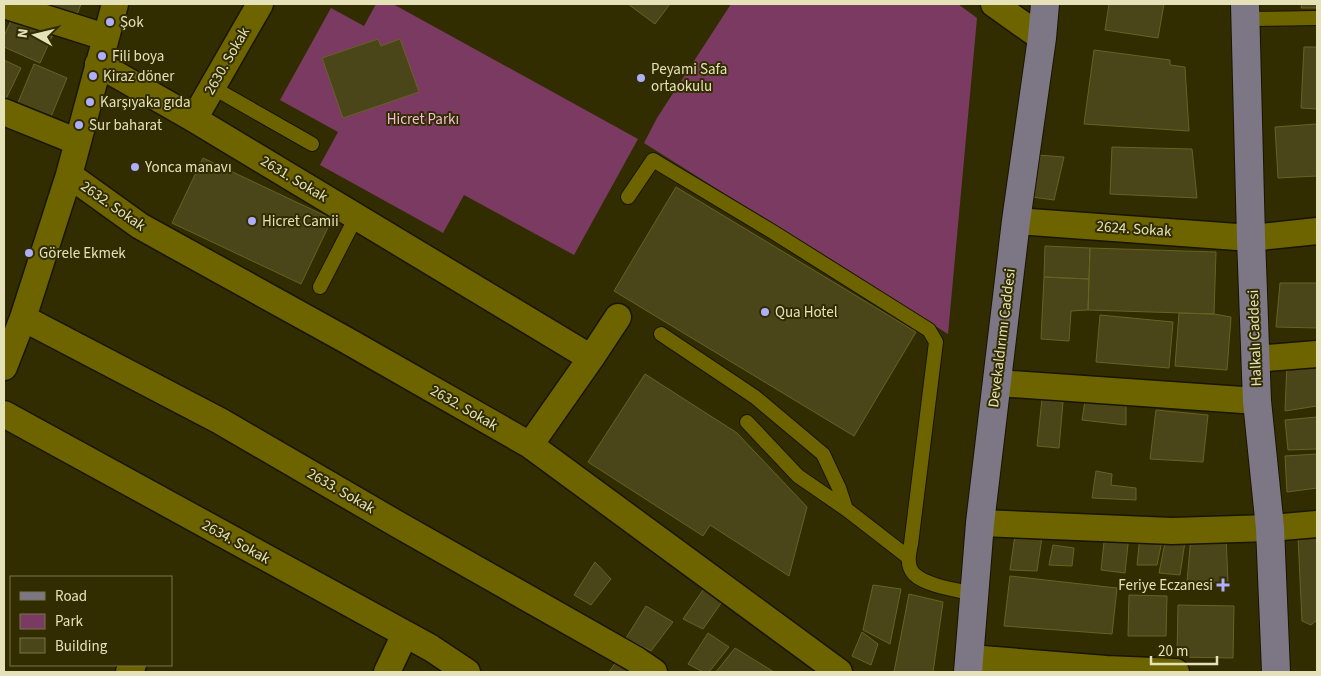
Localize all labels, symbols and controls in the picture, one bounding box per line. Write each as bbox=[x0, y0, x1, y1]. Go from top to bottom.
north arrow bbox=[10, 10, 60, 60]
place label: Şok bbox=[120, 12, 144, 33]
marker: Şok bbox=[104, 16, 116, 28]
street label: 2630. Sokak bbox=[199, 23, 255, 99]
text: N bbox=[13, 27, 34, 39]
place label: Fili boya bbox=[112, 46, 164, 67]
marker: Fili boya bbox=[96, 50, 108, 62]
place label: Peyami Safa ortaokulu bbox=[651, 59, 727, 97]
place label: Kiraz döner bbox=[103, 66, 175, 87]
marker: Kiraz döner bbox=[87, 70, 99, 82]
marker: Peyami Safa ortaokulu bbox=[635, 72, 647, 84]
place label: Karşıyaka gıda bbox=[100, 92, 191, 113]
marker: Karşıyaka gıda bbox=[84, 96, 96, 108]
park label: Hicret Parkı bbox=[387, 109, 459, 130]
place label: Sur baharat bbox=[89, 115, 162, 136]
marker: Sur baharat bbox=[73, 119, 85, 131]
street label: 2631. Sokak bbox=[256, 151, 332, 208]
place label: Yonca manavı bbox=[144, 157, 232, 178]
marker: Yonca manavı bbox=[129, 161, 141, 173]
street label: 2632. Sokak bbox=[76, 176, 150, 236]
place label: Hicret Camii bbox=[262, 211, 339, 232]
marker: Hicret Camii bbox=[246, 215, 258, 227]
street label: 2624. Sokak bbox=[1096, 216, 1173, 242]
place label: Görele Ekmek bbox=[39, 243, 126, 264]
marker: Görele Ekmek bbox=[23, 247, 35, 259]
street label: Devekaldırımı Caddesi bbox=[983, 267, 1021, 409]
street label: Halkalı Caddesi bbox=[1243, 289, 1267, 387]
place label: Qua Hotel bbox=[775, 302, 838, 323]
marker: Qua Hotel bbox=[759, 306, 771, 318]
street label: 2632. Sokak bbox=[426, 380, 502, 436]
street label: 2633. Sokak bbox=[303, 463, 379, 519]
street label: 2634. Sokak bbox=[198, 515, 274, 570]
place label: Feriye Eczanesi bbox=[1118, 575, 1213, 596]
legend bbox=[10, 576, 172, 666]
marker: Feriye Eczanesi bbox=[1217, 579, 1229, 591]
text: Road bbox=[55, 586, 87, 607]
text: Park bbox=[55, 611, 84, 632]
scale bar bbox=[1151, 634, 1217, 666]
text: Building bbox=[55, 636, 108, 657]
text: 20 m bbox=[1158, 641, 1188, 662]

